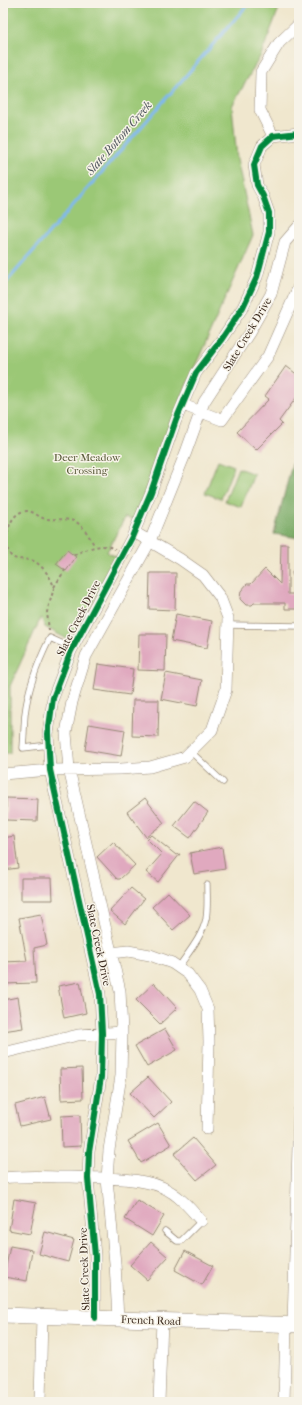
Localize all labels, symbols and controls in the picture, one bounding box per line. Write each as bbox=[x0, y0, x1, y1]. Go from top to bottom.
water label: Slate Bottom Creek bbox=[82, 98, 155, 179]
street label: Slate Creek Drive bbox=[220, 295, 275, 373]
park label: Deer Meadow Crossing bbox=[54, 451, 121, 477]
street label: Slate Creek Drive bbox=[54, 578, 103, 658]
street label: Slate Creek Drive bbox=[83, 903, 114, 988]
street label: Slate Creek Drive bbox=[77, 1227, 92, 1311]
street label: French Road bbox=[121, 1313, 182, 1328]

